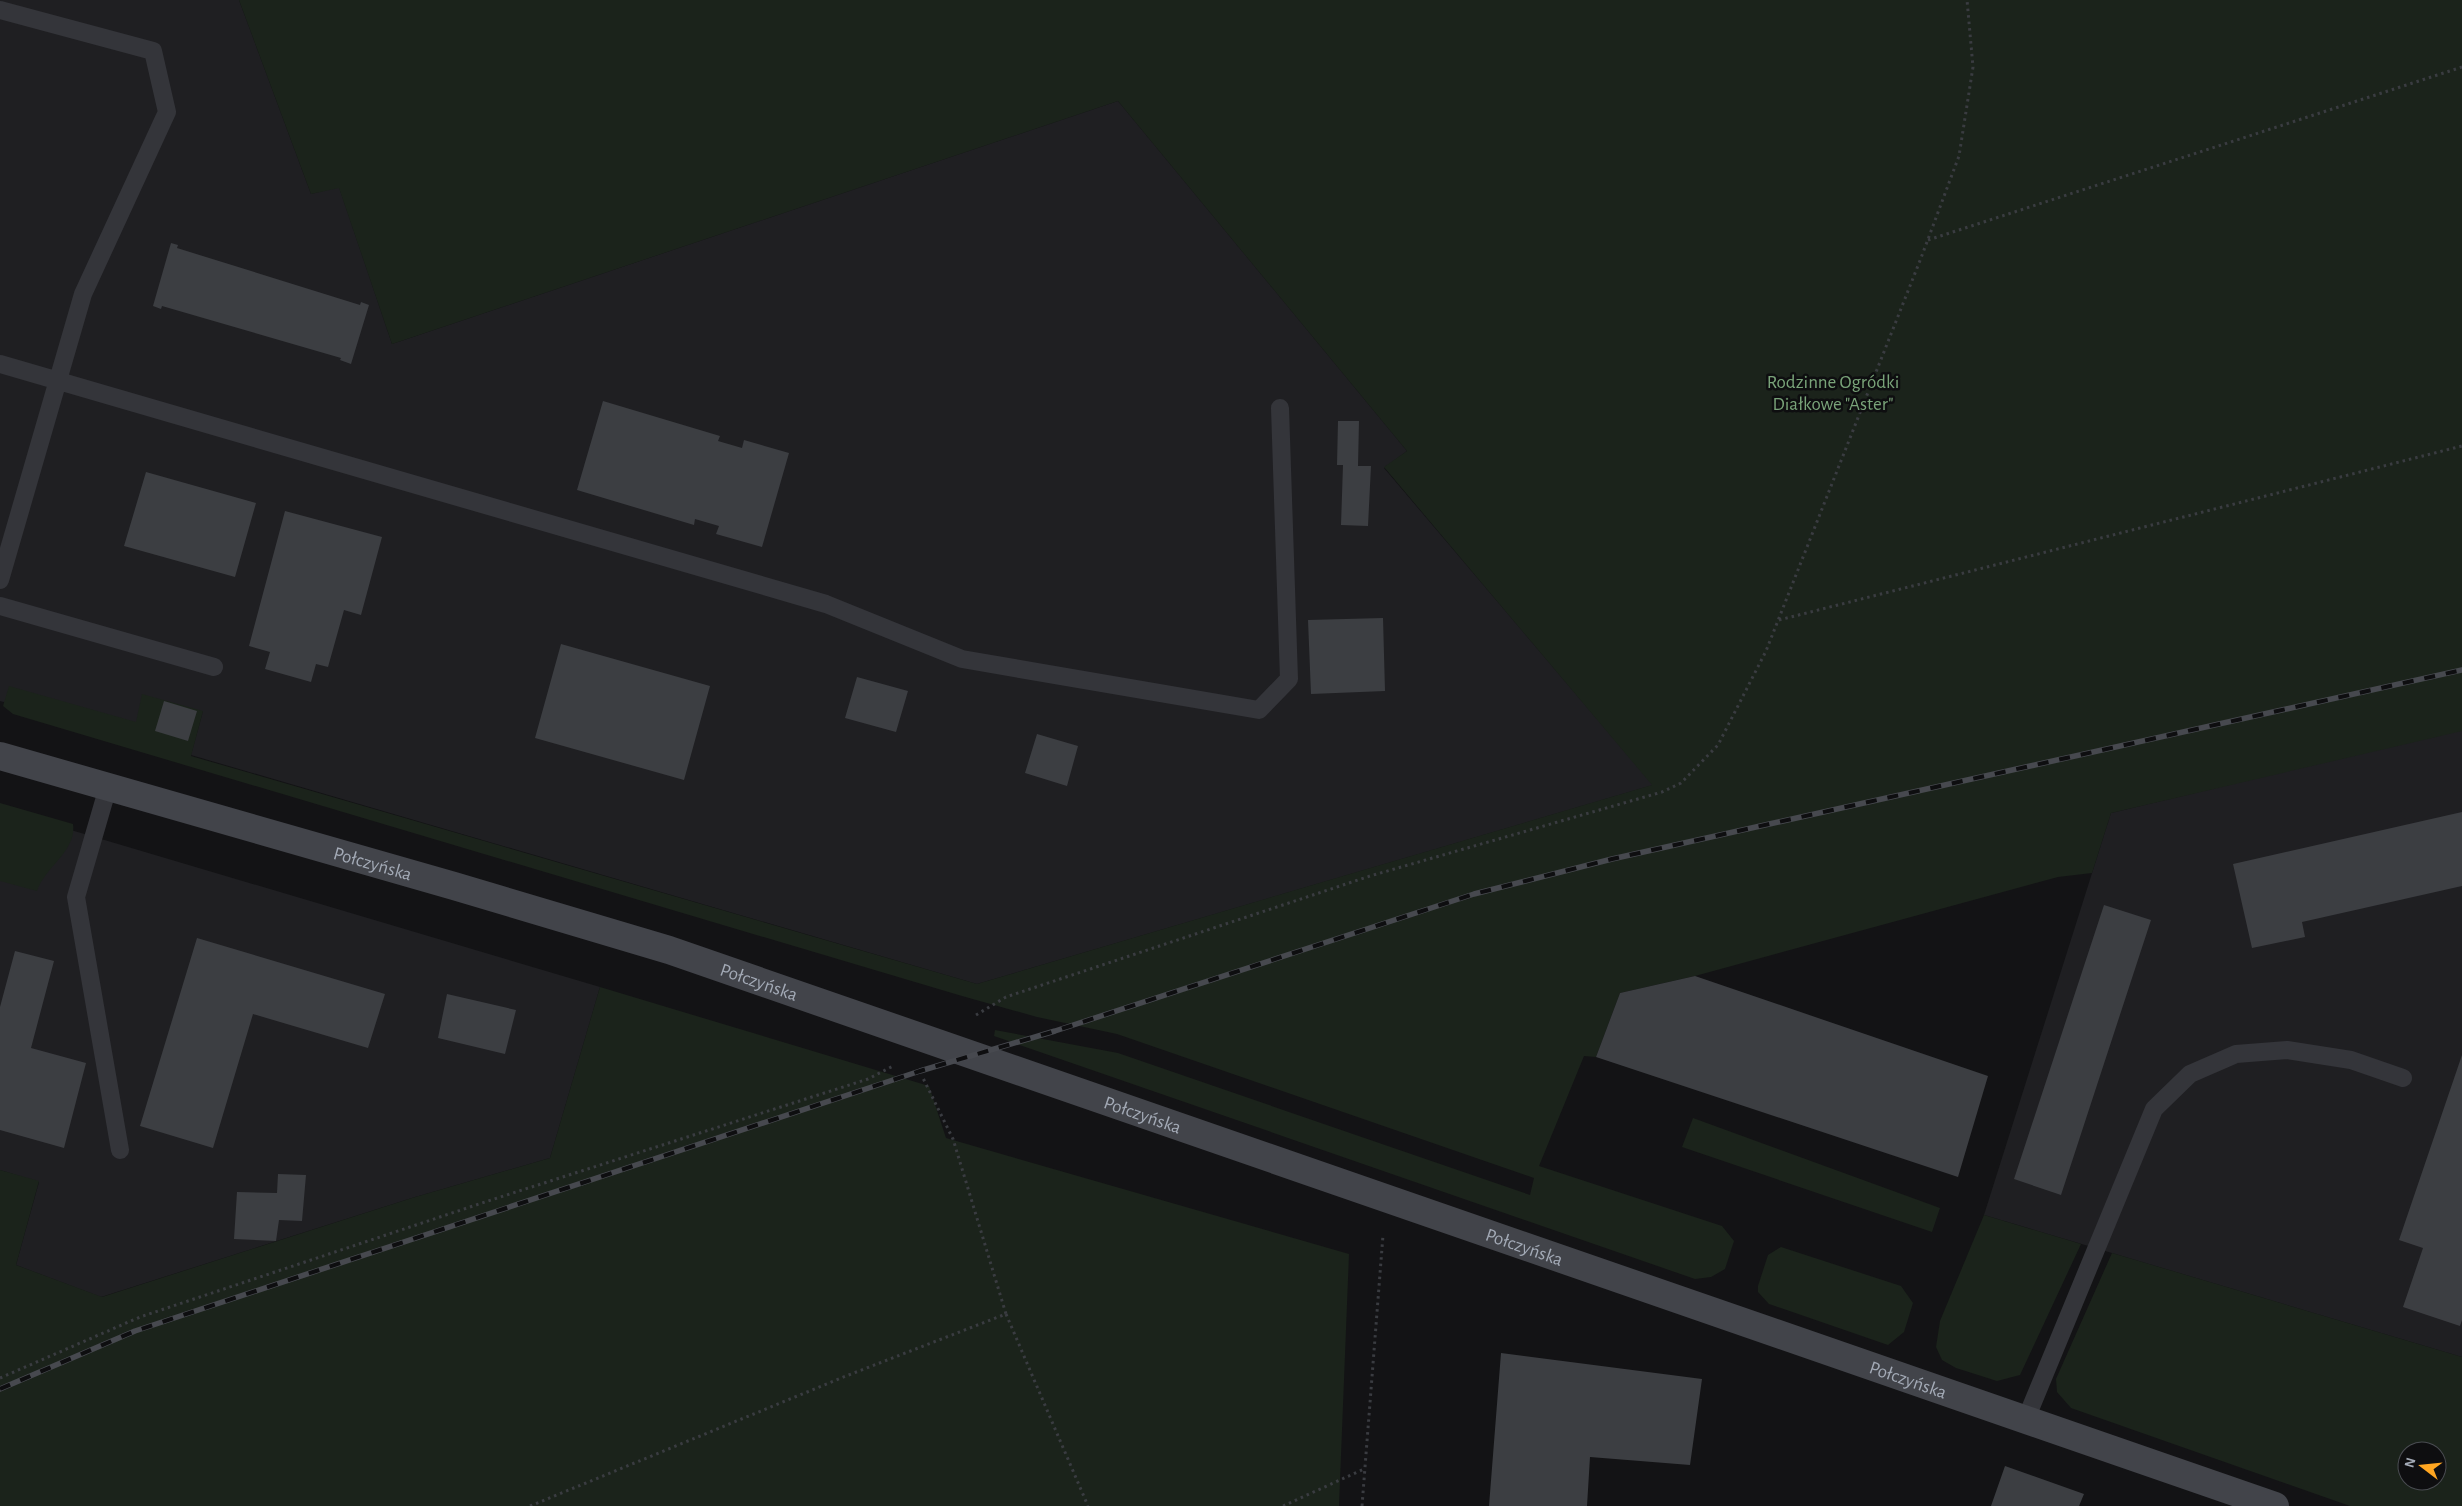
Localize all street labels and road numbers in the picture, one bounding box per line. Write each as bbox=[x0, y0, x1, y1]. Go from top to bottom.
street label: Połczyńska bbox=[331, 844, 414, 885]
street label: Połczyńska bbox=[718, 960, 800, 1005]
street label: Połczyńska bbox=[1101, 1093, 1184, 1138]
street label: Połczyńska bbox=[1483, 1225, 1566, 1270]
street label: Połczyńska bbox=[1867, 1358, 1949, 1403]

